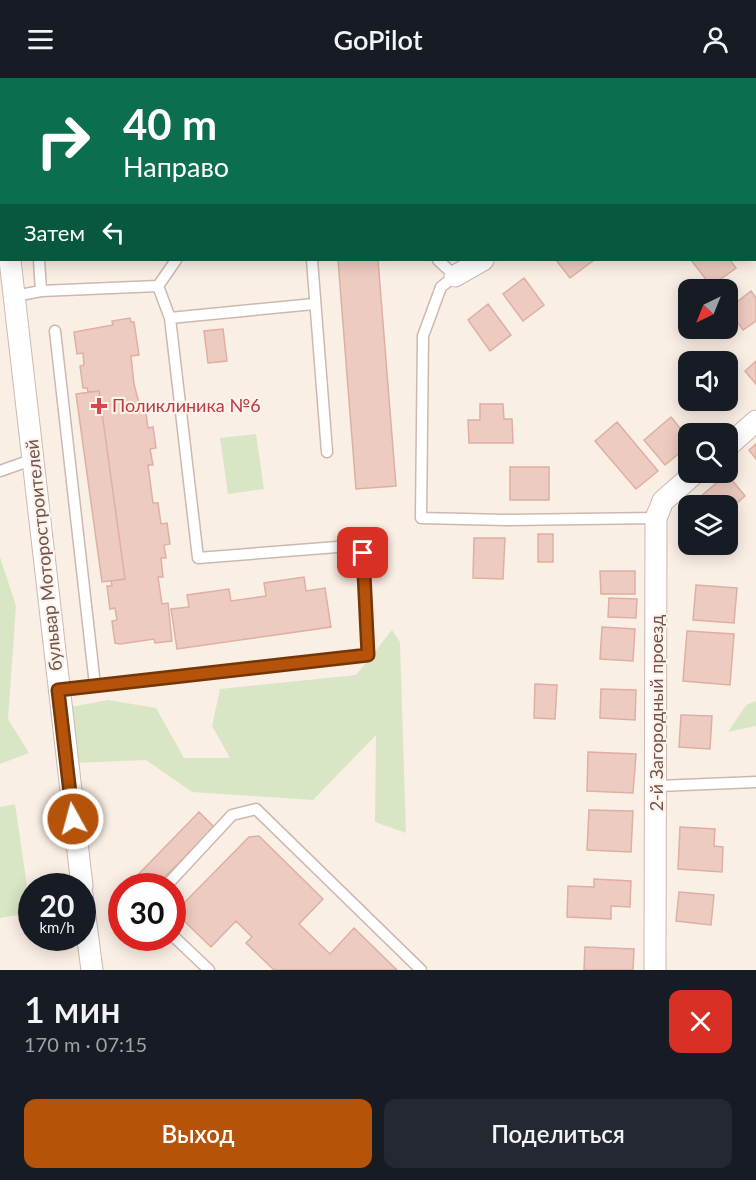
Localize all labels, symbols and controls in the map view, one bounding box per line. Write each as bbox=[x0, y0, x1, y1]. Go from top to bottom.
icon: menu bbox=[24, 23, 57, 56]
text: GoPilot bbox=[333, 23, 423, 56]
icon: person bbox=[699, 23, 732, 56]
text: 40 m bbox=[123, 99, 217, 149]
icon: right bbox=[24, 102, 102, 180]
text: Направо bbox=[123, 150, 229, 183]
icon: left bbox=[97, 216, 130, 249]
text: Затем bbox=[24, 219, 85, 246]
north arrow bbox=[678, 279, 738, 339]
map controls bbox=[678, 279, 738, 555]
button: sound bbox=[678, 351, 738, 411]
place label: Поликлиника №6 bbox=[112, 394, 261, 416]
marker: Поликлиника №6 bbox=[90, 397, 108, 415]
button: search bbox=[678, 423, 738, 483]
street label: бульвар Моторостроителей bbox=[20, 438, 66, 672]
button: layers bbox=[678, 495, 738, 555]
pin bbox=[337, 527, 388, 578]
icon: arrive bbox=[346, 536, 379, 569]
street label: 2-й Загородный проезд bbox=[645, 615, 667, 811]
position arrow bbox=[41, 787, 105, 851]
speed limit sign: 30 bbox=[108, 873, 186, 951]
text: 20 bbox=[40, 887, 74, 923]
text: km/h bbox=[39, 918, 75, 936]
text: 1 мин bbox=[24, 987, 121, 1031]
button: close bbox=[669, 990, 732, 1053]
text: 170 m · 07:15 bbox=[24, 1032, 147, 1056]
button: Выход bbox=[24, 1099, 372, 1168]
button: Поделиться bbox=[384, 1099, 732, 1168]

